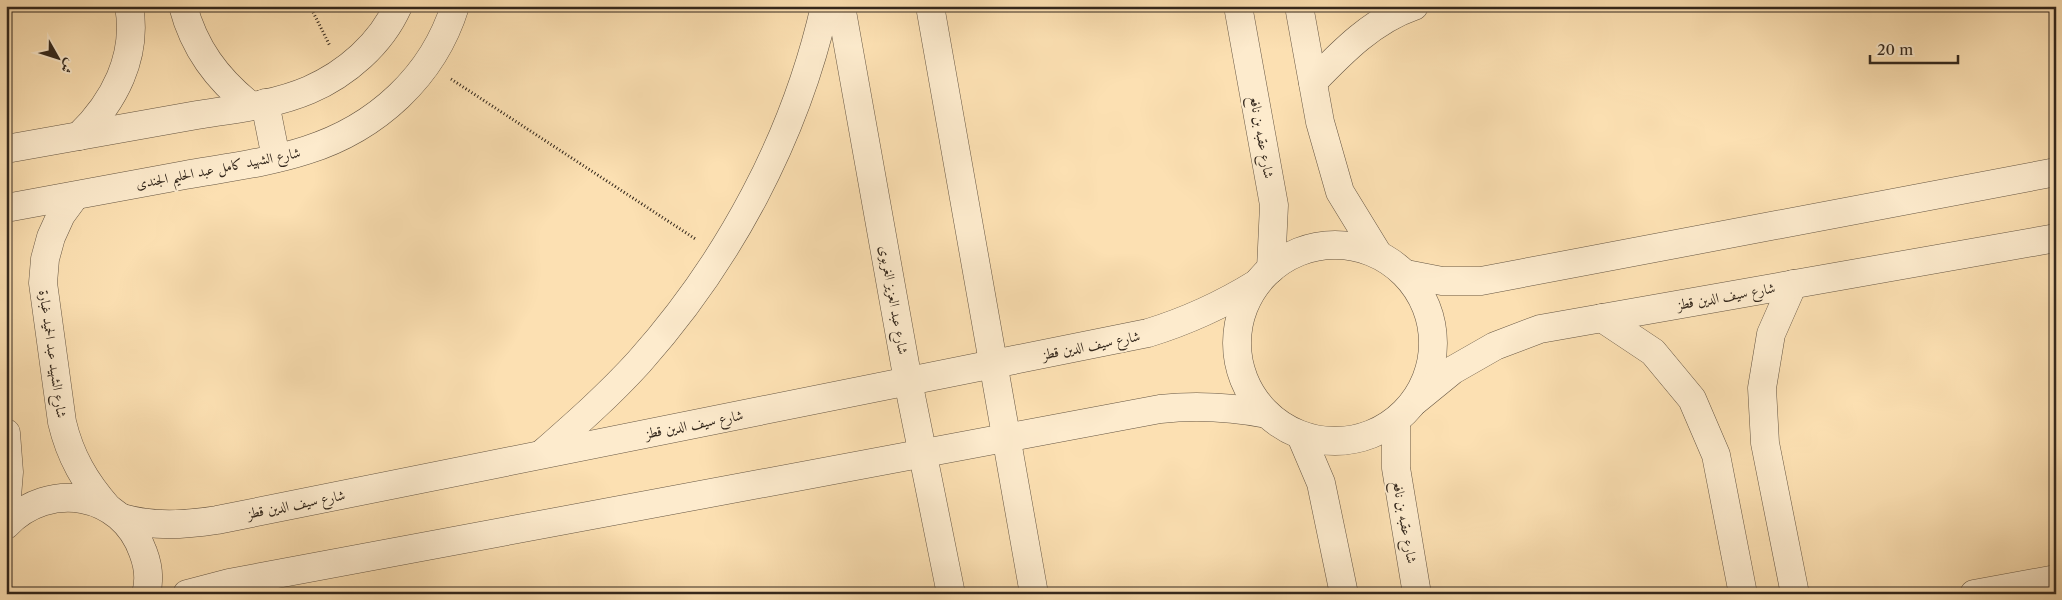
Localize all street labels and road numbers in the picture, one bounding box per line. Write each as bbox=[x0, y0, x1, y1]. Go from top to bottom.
street label: شارع عقبه بن نافع bbox=[1241, 94, 1278, 181]
street label: شارع الشهيد كامل عبد الحليم الجندى bbox=[134, 143, 303, 198]
street label: شارع عبد العزيز الغربوى bbox=[873, 244, 912, 356]
street label: شارع سيف الدين قطز bbox=[1674, 279, 1777, 317]
street label: شارع الشهيد عبد الحميد غبارة bbox=[32, 289, 71, 420]
street label: شارع سيف الدين قطز bbox=[1039, 327, 1142, 367]
street label: شارع سيف الدين قطز bbox=[642, 406, 745, 446]
street label: شارع عقبه بن نافع bbox=[1384, 479, 1421, 566]
street label: شارع سيف الدين قطز bbox=[244, 486, 347, 526]

